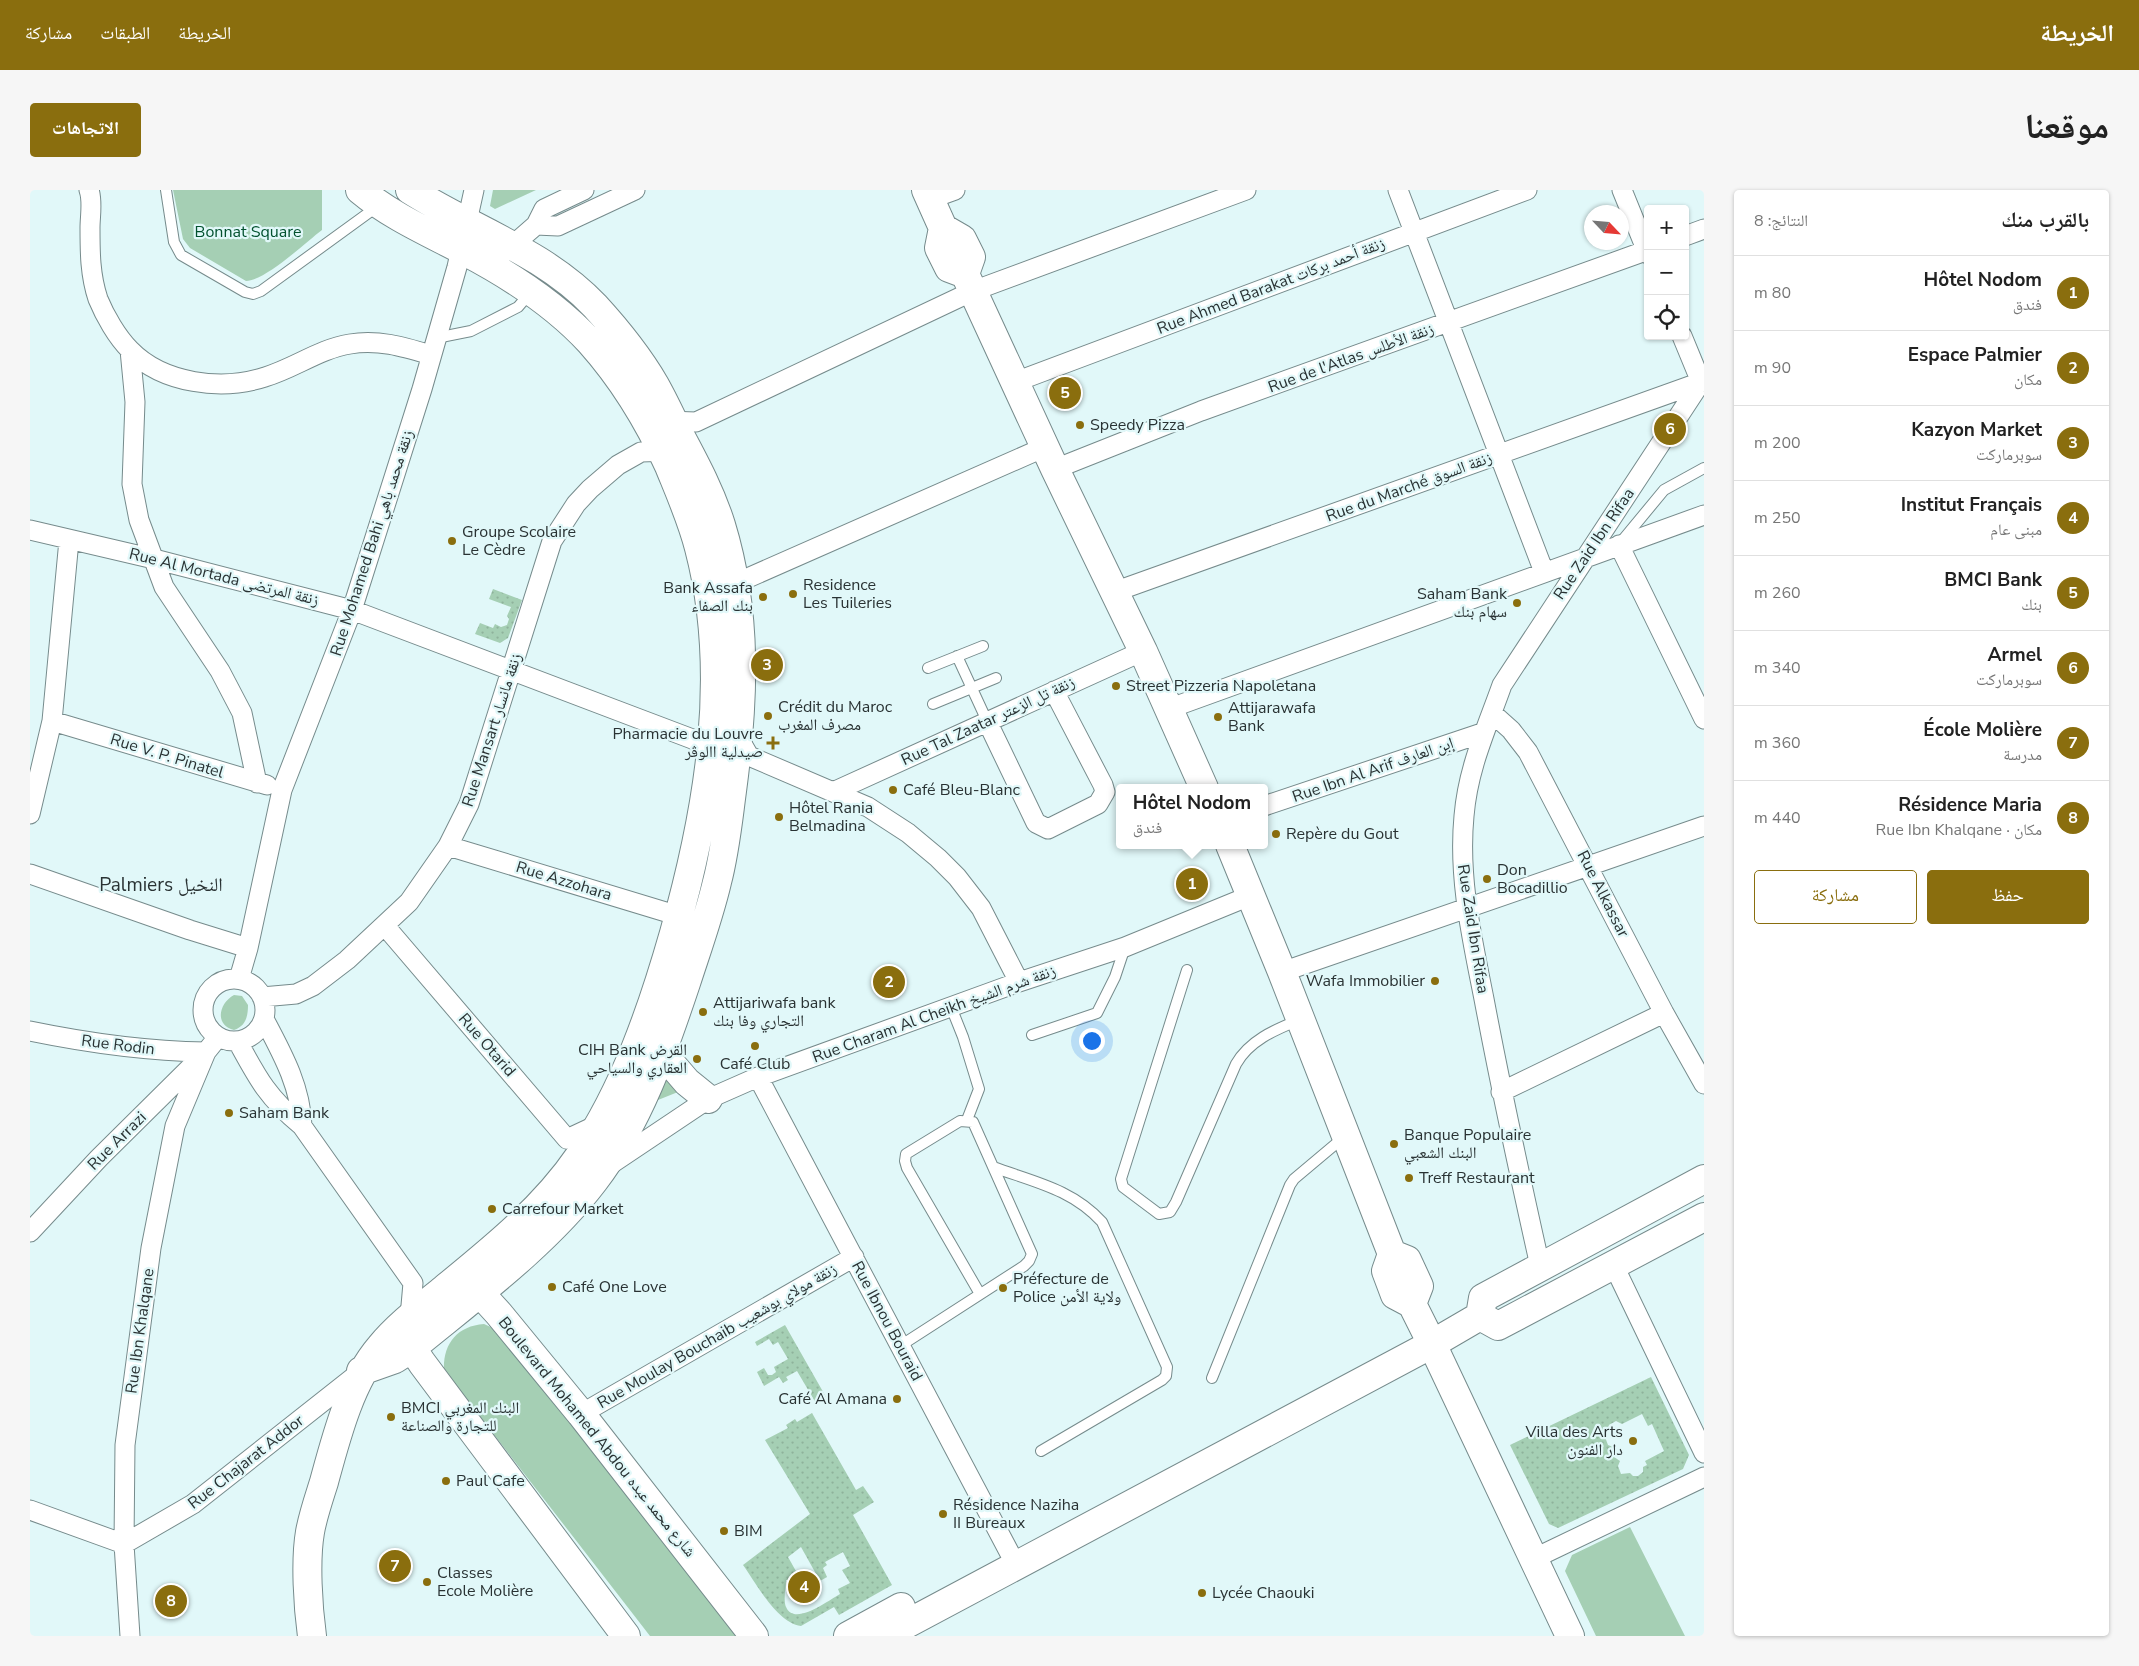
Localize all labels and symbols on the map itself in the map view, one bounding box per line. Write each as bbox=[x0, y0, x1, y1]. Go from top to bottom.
north arrow bbox=[1584, 205, 1629, 250]
park label: Bonnat Square bbox=[195, 221, 301, 243]
street label: Rue Ahmed Barakat زنقة أحمد بركات bbox=[1154, 232, 1388, 340]
street label: Rue de l'Atlas زنقة الأطلس bbox=[1265, 318, 1437, 398]
pin: 5 bbox=[1049, 374, 1081, 412]
pin: 6 bbox=[1654, 410, 1686, 448]
place label: Speedy Pizza bbox=[1090, 414, 1185, 436]
marker: Speedy Pizza bbox=[1074, 419, 1086, 431]
street label: Rue Mohamed Bahi زنقة محمد باهي bbox=[325, 427, 420, 659]
street label: Rue du Marché زنقة السوق bbox=[1323, 447, 1495, 527]
street label: Rue Zaid Ibn Rifaa bbox=[1548, 484, 1640, 604]
place label: Groupe Scolaire Le Cèdre bbox=[462, 521, 576, 561]
marker: Groupe Scolaire Le Cèdre bbox=[446, 535, 458, 547]
street label: Rue Al Mortada زنقة المرتضى bbox=[127, 543, 321, 611]
place label: Residence Les Tuileries bbox=[803, 574, 892, 614]
place label: Bank Assafa بنك الصفاء bbox=[663, 577, 753, 617]
place label: Saham Bank سهام بنك bbox=[1417, 583, 1508, 623]
marker: Residence Les Tuileries bbox=[787, 588, 799, 600]
marker: Bank Assafa بنك الصفاء bbox=[757, 591, 769, 603]
marker: Saham Bank سهام بنك bbox=[1511, 597, 1523, 609]
pin: 3 bbox=[751, 646, 783, 684]
street label: Rue Mansart زنقة مانسار bbox=[457, 650, 527, 810]
street label: Rue Tal Zaatar زنقة تل الزعتر bbox=[898, 671, 1078, 771]
place label: Street Pizzeria Napoletana bbox=[1126, 675, 1316, 697]
marker: Street Pizzeria Napoletana bbox=[1110, 680, 1122, 692]
place label: Crédit du Maroc مصرف المغرب bbox=[778, 696, 893, 736]
place label: Attijarawafa Bank bbox=[1228, 697, 1316, 737]
marker: Crédit du Maroc مصرف المغرب bbox=[762, 710, 774, 722]
marker: Attijarawafa Bank bbox=[1212, 711, 1224, 723]
place label: Pharmacie du Louvre صيدلية االوڤر bbox=[612, 723, 763, 763]
street label: Rue V. P. Pinatel bbox=[108, 728, 227, 784]
street label: Rue Ibn Al Arif إبن العارف bbox=[1289, 732, 1457, 808]
marker: Pharmacie du Louvre صيدلية االوڤر bbox=[767, 737, 779, 749]
place label: Café Bleu-Blanc bbox=[903, 779, 1021, 801]
marker: Café Bleu-Blanc bbox=[887, 784, 899, 796]
place label: Hôtel Rania Belmadina bbox=[789, 797, 873, 837]
marker: Hôtel Rania Belmadina bbox=[773, 811, 785, 823]
place label: Repère du Gout bbox=[1286, 823, 1399, 845]
marker: Repère du Gout bbox=[1270, 828, 1282, 840]
street label: Rue Alkassar bbox=[1572, 847, 1634, 941]
street label: Rue Azzohara bbox=[513, 856, 615, 906]
place label: Don Bocadillio bbox=[1497, 859, 1568, 899]
street label: Rue Zaid Ibn Rifaa bbox=[1452, 863, 1494, 995]
pin: 1 bbox=[1176, 865, 1208, 903]
district label: Palmiers النخيل bbox=[99, 872, 223, 898]
marker: Don Bocadillio bbox=[1481, 873, 1493, 885]
street label: Rue Charam Al Cheikh زنقة شرم الشيخ bbox=[809, 960, 1059, 1068]
pin: 2 bbox=[873, 963, 905, 1001]
place label: Wafa Immobilier bbox=[1306, 970, 1425, 992]
marker: Wafa Immobilier bbox=[1429, 975, 1441, 987]
place label: Attijariwafa bank التجاري وفا بنك bbox=[713, 992, 836, 1033]
marker: Attijariwafa bank التجاري وفا بنك bbox=[697, 1006, 709, 1018]
street label: Rue Otarid bbox=[453, 1009, 521, 1081]
your location bbox=[1079, 1028, 1105, 1054]
street label: Rue Rodin bbox=[80, 1030, 156, 1060]
place label: CIH Bank القرض العقاري والسياحي bbox=[578, 1039, 687, 1080]
marker: Café Club bbox=[749, 1040, 761, 1052]
marker: CIH Bank القرض العقاري والسياحي bbox=[691, 1053, 703, 1065]
place label: Café Club bbox=[720, 1053, 790, 1075]
place label: Saham Bank bbox=[239, 1102, 330, 1124]
street label: Rue Arrazi bbox=[83, 1107, 151, 1175]
marker: Saham Bank bbox=[223, 1107, 235, 1119]
place label: Banque Populaire البنك الشعبي bbox=[1404, 1124, 1531, 1165]
marker: Banque Populaire البنك الشعبي bbox=[1388, 1138, 1400, 1150]
place label: Treff Restaurant bbox=[1419, 1167, 1535, 1189]
marker: Treff Restaurant bbox=[1403, 1172, 1415, 1184]
place label: Carrefour Market bbox=[502, 1198, 624, 1220]
marker: Carrefour Market bbox=[486, 1203, 498, 1215]
street label: Rue Ibnou Bouraid bbox=[846, 1257, 928, 1385]
street label: Rue Moulay Bouchaib زنقة مولاي بوشعيب bbox=[593, 1258, 841, 1415]
street label: Rue Ibn Khalqane bbox=[120, 1267, 160, 1395]
place label: Préfecture de Police ولاية الأمن bbox=[1013, 1268, 1121, 1308]
place label: Café One Love bbox=[562, 1276, 667, 1298]
marker: Café One Love bbox=[546, 1281, 558, 1293]
marker: Préfecture de Police ولاية الأمن bbox=[997, 1282, 1009, 1294]
street label: Boulevard Mohamed Abdou شارع محمد عبده bbox=[493, 1312, 701, 1562]
place label: Café Al Amana bbox=[778, 1388, 887, 1410]
marker: Café Al Amana bbox=[891, 1393, 903, 1405]
place label: BMCI البنك المغربي للتجارة والصناعة bbox=[401, 1397, 519, 1437]
street label: Rue Chajarat Addor bbox=[183, 1410, 309, 1514]
marker: BMCI البنك المغربي للتجارة والصناعة bbox=[385, 1411, 397, 1423]
place label: Villa des Arts دار الفنون bbox=[1524, 1421, 1623, 1461]
marker: Villa des Arts دار الفنون bbox=[1627, 1435, 1639, 1447]
place label: Paul Cafe bbox=[456, 1470, 525, 1492]
marker: Paul Cafe bbox=[440, 1475, 452, 1487]
place label: Résidence Naziha II Bureaux bbox=[953, 1494, 1079, 1534]
marker: Résidence Naziha II Bureaux bbox=[937, 1508, 949, 1520]
place label: BIM bbox=[734, 1520, 763, 1542]
marker: BIM bbox=[718, 1525, 730, 1537]
pin: 7 bbox=[379, 1547, 411, 1585]
place label: Classes Ecole Molière bbox=[437, 1562, 533, 1602]
pin: 4 bbox=[788, 1568, 820, 1606]
marker: Classes Ecole Molière bbox=[421, 1576, 433, 1588]
pin: 8 bbox=[155, 1582, 187, 1620]
place label: Lycée Chaouki bbox=[1212, 1582, 1314, 1604]
marker: Lycée Chaouki bbox=[1196, 1587, 1208, 1599]

